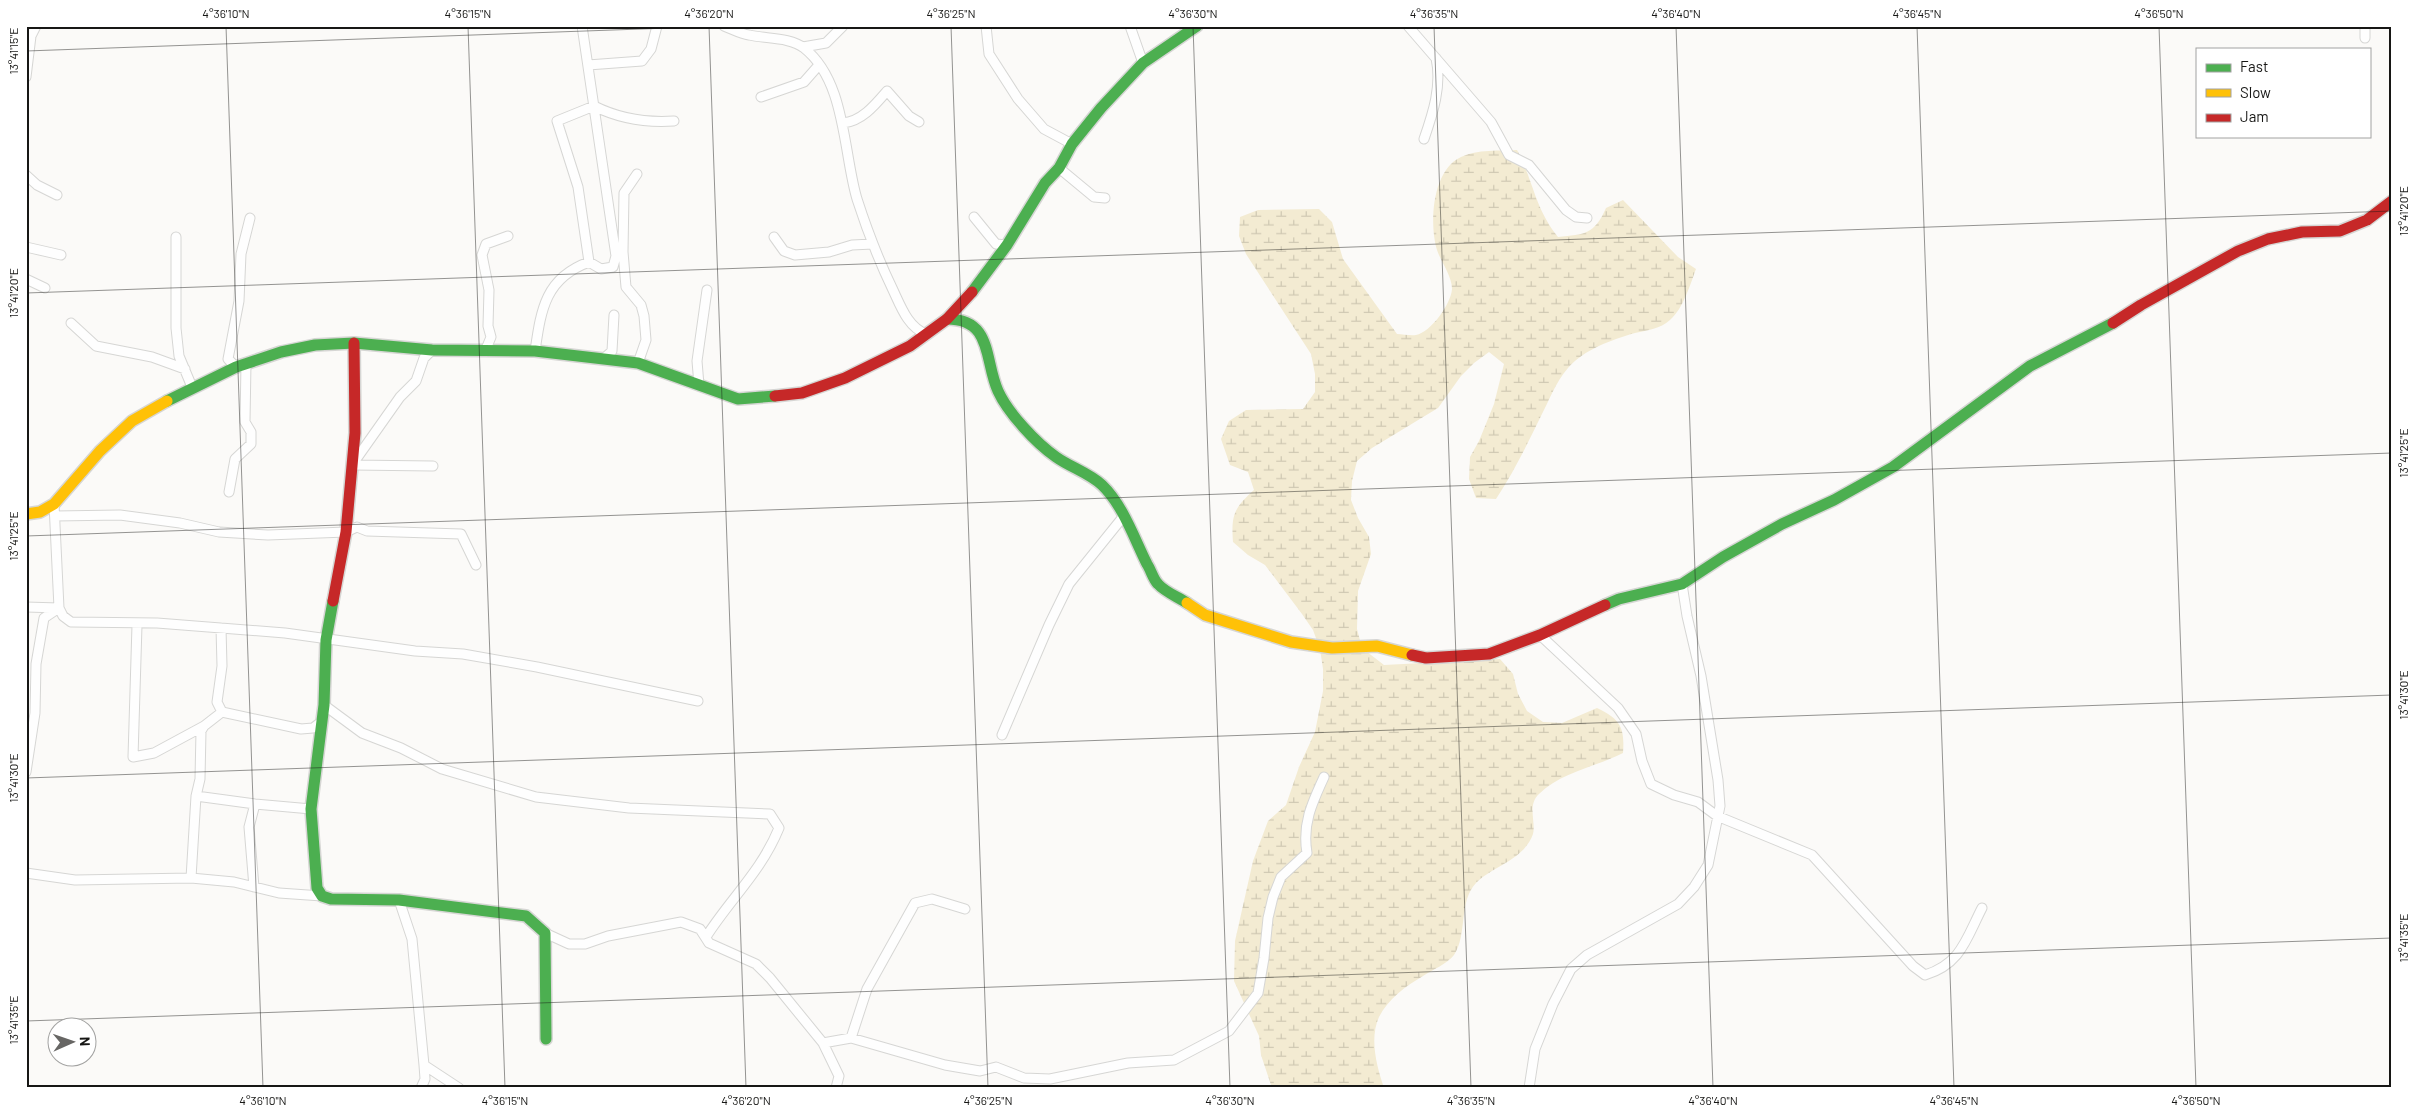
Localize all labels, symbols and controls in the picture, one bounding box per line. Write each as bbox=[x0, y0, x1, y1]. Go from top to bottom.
text: 4°36'10"N bbox=[202, 6, 250, 20]
text: 4°36'15"N bbox=[445, 6, 491, 20]
text: 4°36'20"N bbox=[684, 6, 734, 20]
text: 4°36'25"N bbox=[927, 6, 976, 20]
text: 4°36'30"N bbox=[1168, 6, 1218, 20]
text: 4°36'35"N bbox=[1410, 6, 1458, 20]
text: 4°36'40"N bbox=[1651, 6, 1701, 20]
text: 4°36'45"N bbox=[1892, 6, 1942, 20]
text: 4°36'50"N bbox=[2134, 6, 2184, 20]
text: 13°41'15"E bbox=[6, 27, 20, 75]
legend bbox=[2196, 48, 2370, 138]
text: Fast bbox=[2240, 57, 2268, 75]
text: Slow bbox=[2240, 83, 2271, 101]
text: Jam bbox=[2240, 107, 2269, 125]
text: 13°41'20"E bbox=[2396, 186, 2410, 236]
text: 13°41'20"E bbox=[6, 268, 20, 318]
text: 13°41'25"E bbox=[2396, 428, 2410, 478]
text: 13°41'25"E bbox=[6, 511, 20, 561]
text: 13°41'30"E bbox=[2396, 670, 2410, 720]
text: 13°41'30"E bbox=[6, 753, 20, 803]
text: 13°41'35"E bbox=[2396, 913, 2410, 963]
text: 13°41'35"E bbox=[6, 995, 20, 1045]
north arrow bbox=[48, 1016, 98, 1066]
text: N bbox=[77, 1037, 94, 1046]
text: 4°36'10"N bbox=[239, 1093, 287, 1107]
text: 4°36'15"N bbox=[482, 1093, 528, 1107]
text: 4°36'20"N bbox=[721, 1093, 771, 1107]
text: 4°36'25"N bbox=[964, 1093, 1013, 1107]
text: 4°36'30"N bbox=[1205, 1093, 1255, 1107]
text: 4°36'35"N bbox=[1447, 1093, 1495, 1107]
text: 4°36'40"N bbox=[1688, 1093, 1738, 1107]
text: 4°36'45"N bbox=[1929, 1093, 1979, 1107]
text: 4°36'50"N bbox=[2171, 1093, 2221, 1107]

